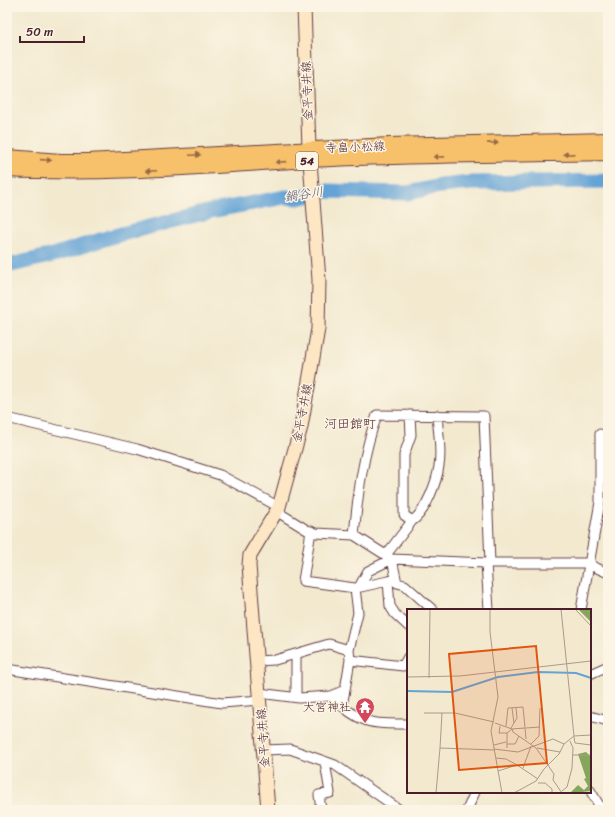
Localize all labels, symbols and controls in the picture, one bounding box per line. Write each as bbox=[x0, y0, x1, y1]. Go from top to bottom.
scale bar bbox=[20, 18, 84, 44]
text: 50 m bbox=[26, 21, 53, 43]
street label: 金平寺井線 bbox=[295, 61, 319, 121]
street label: 寺畠小松線 bbox=[325, 135, 385, 159]
one-way arrow bbox=[487, 140, 500, 146]
one-way arrow bbox=[189, 151, 201, 158]
one-way arrow bbox=[562, 151, 575, 157]
road number: 54 bbox=[296, 152, 318, 170]
one-way arrow bbox=[432, 154, 445, 160]
one-way arrow bbox=[40, 157, 52, 164]
one-way arrow bbox=[275, 159, 287, 166]
one-way arrow bbox=[145, 167, 157, 174]
water label: 鍋谷川 bbox=[283, 180, 325, 208]
street label: 金平寺井線 bbox=[285, 381, 319, 445]
district label: 河田館町 bbox=[324, 412, 376, 435]
inset map bbox=[407, 609, 591, 793]
place label: 大宮神社 bbox=[303, 696, 351, 718]
temple icon: 大宮神社 bbox=[354, 696, 376, 724]
street label: 金平寺井線 bbox=[250, 707, 276, 769]

